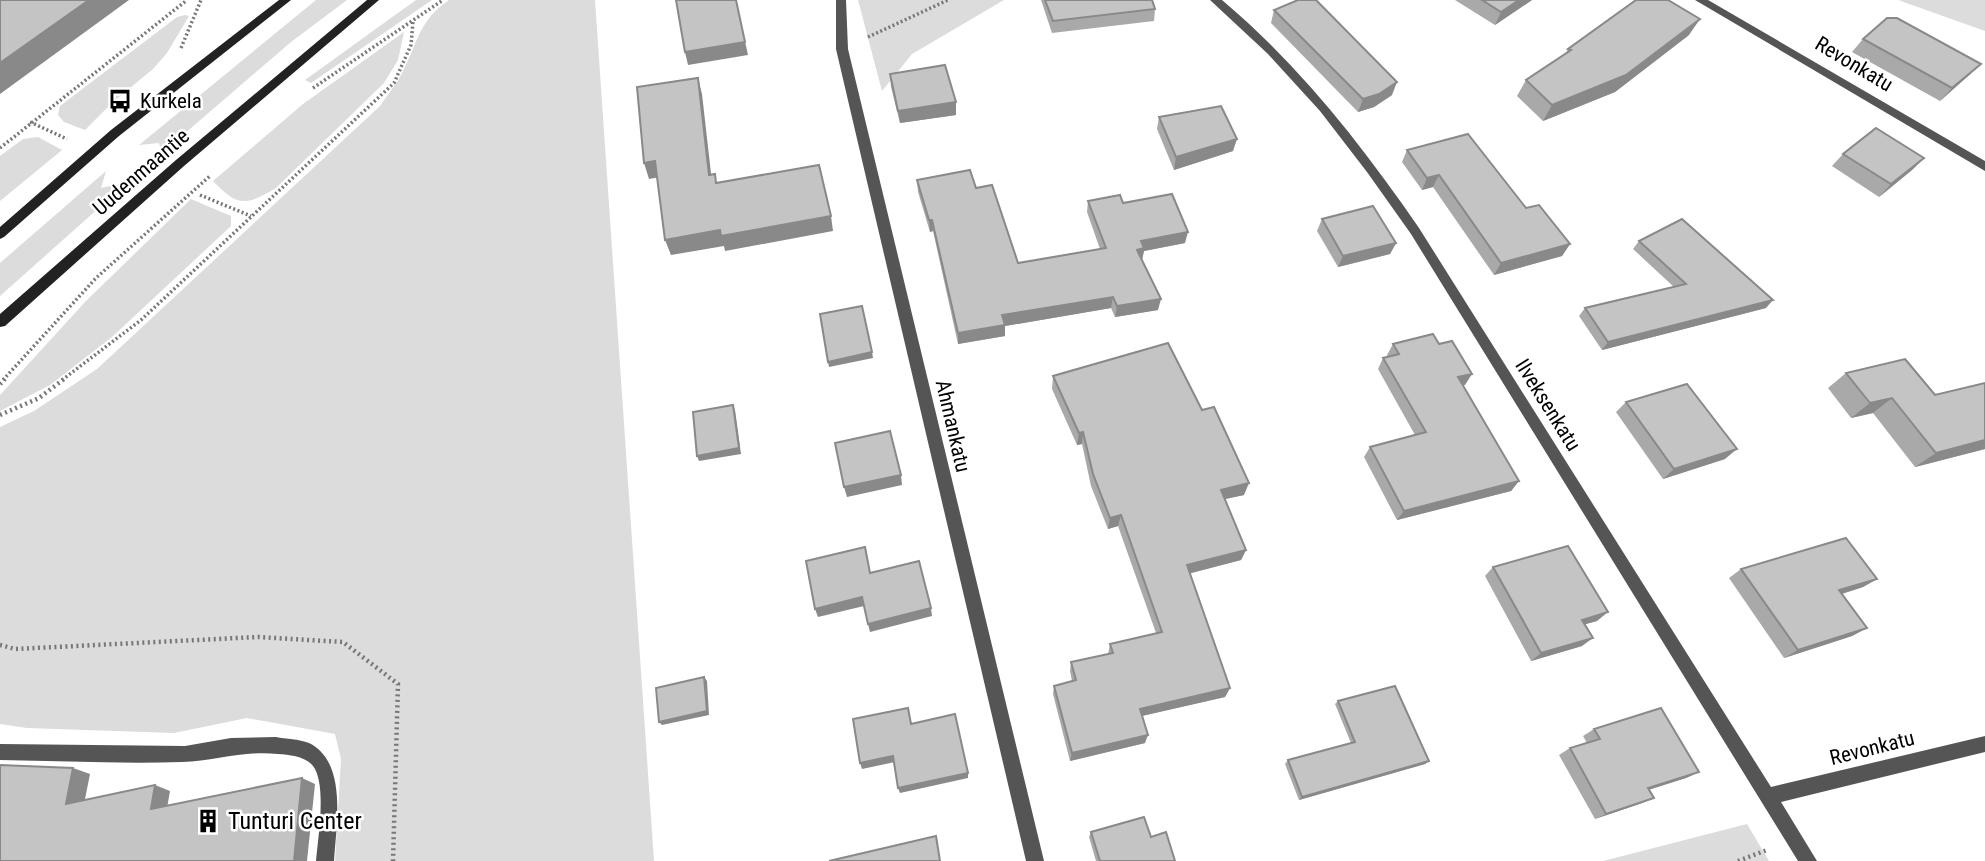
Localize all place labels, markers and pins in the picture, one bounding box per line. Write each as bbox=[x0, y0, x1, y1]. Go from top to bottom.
bus stop icon: Kurkela bbox=[106, 87, 134, 115]
place label: Kurkela bbox=[140, 89, 202, 113]
building icon: Tunturi Center bbox=[194, 807, 222, 835]
place label: Tunturi Center bbox=[228, 807, 362, 835]

